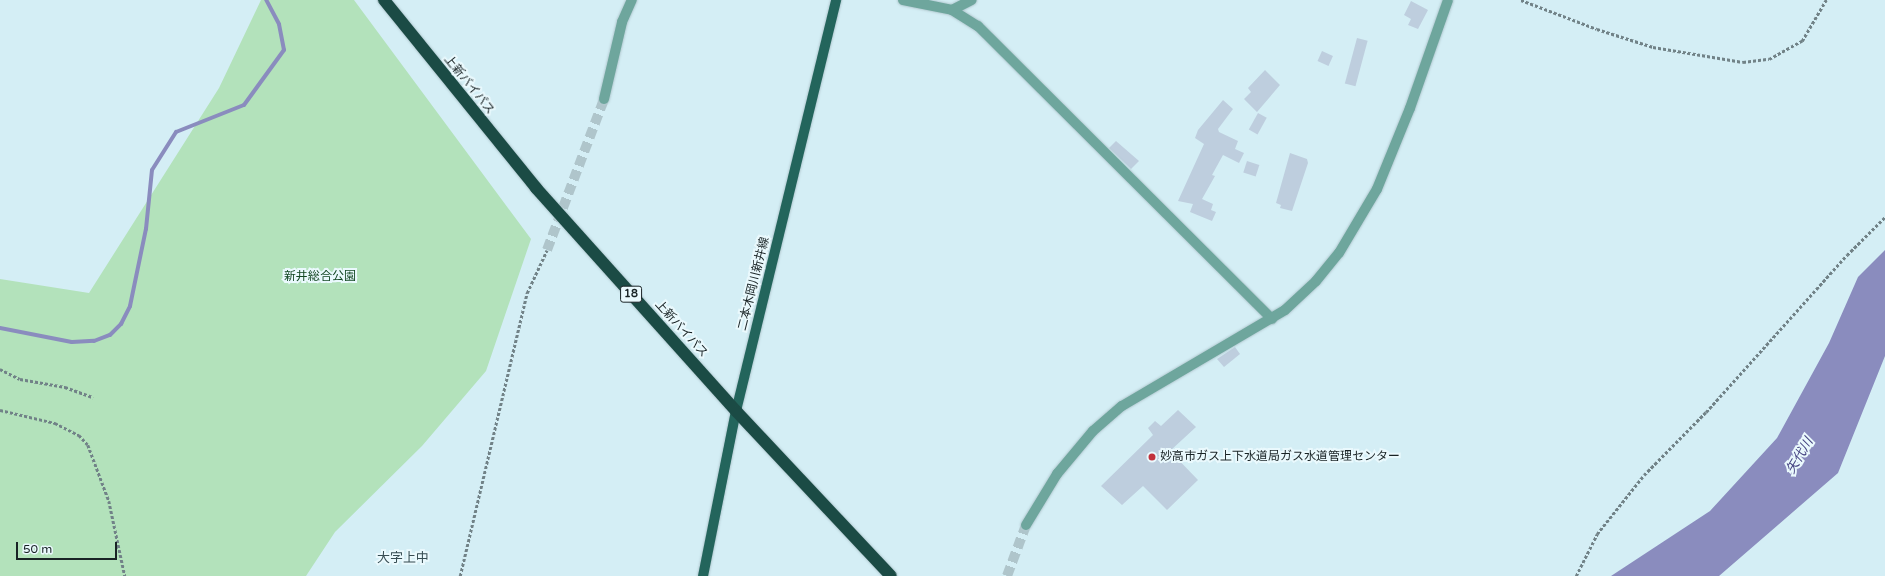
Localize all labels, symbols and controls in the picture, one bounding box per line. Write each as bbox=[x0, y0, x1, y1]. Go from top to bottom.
street label: 上新バイパス bbox=[441, 52, 497, 118]
street label: 二本木岡川新井線 bbox=[735, 236, 773, 332]
park label: 新井総合公園 bbox=[284, 270, 356, 284]
road number: 18 bbox=[620, 285, 642, 303]
street label: 上新バイパス bbox=[652, 297, 710, 361]
water label: 矢代川 bbox=[1783, 435, 1817, 477]
place label: 妙高市ガス上下水道局ガス水道管理センター bbox=[1160, 450, 1400, 464]
marker: 妙高市ガス上下水道局ガス水道管理センター bbox=[1147, 452, 1157, 462]
scale bar bbox=[18, 534, 119, 560]
text: 50 m bbox=[23, 542, 52, 556]
district label: 大字上中 bbox=[377, 550, 429, 566]

